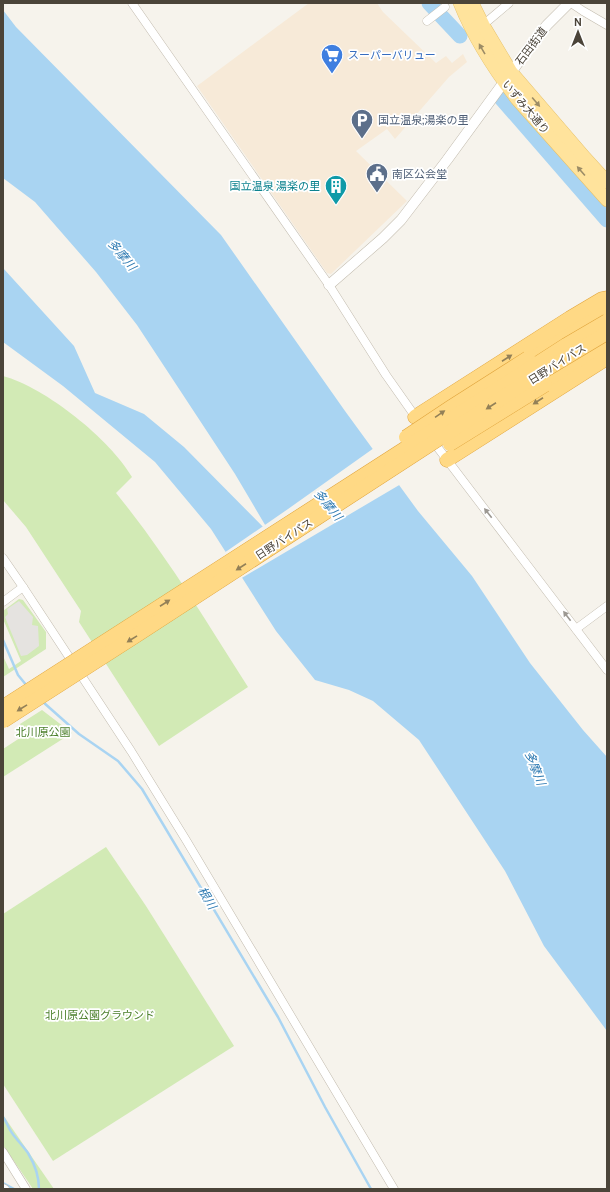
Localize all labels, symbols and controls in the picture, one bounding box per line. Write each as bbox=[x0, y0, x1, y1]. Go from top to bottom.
north arrow bbox=[558, 12, 598, 52]
text: N bbox=[574, 15, 582, 29]
street label: 石田街道 bbox=[512, 24, 550, 68]
supermarket icon: スーパーバリュー bbox=[319, 42, 345, 75]
one-way arrow bbox=[479, 43, 486, 55]
place label: スーパーバリュー bbox=[348, 48, 436, 62]
street label: いずみ大通り bbox=[499, 77, 553, 137]
one-way arrow bbox=[532, 96, 541, 107]
parking icon: 国立温泉;湯楽の里 bbox=[349, 107, 375, 140]
place label: 国立温泉;湯楽の里 bbox=[378, 113, 468, 127]
public building icon: 南区公会堂 bbox=[364, 161, 390, 194]
one-way arrow bbox=[577, 165, 586, 176]
place label: 南区公会堂 bbox=[392, 167, 447, 181]
building icon: 国立温泉 湯楽の里 bbox=[323, 173, 349, 206]
place label: 国立温泉 湯楽の里 bbox=[230, 179, 320, 193]
water label: 多摩川 bbox=[105, 236, 141, 275]
street label: 日野バイパス bbox=[525, 341, 589, 387]
one-way arrow bbox=[502, 354, 512, 362]
one-way arrow bbox=[533, 397, 543, 405]
one-way arrow bbox=[485, 402, 497, 409]
one-way arrow bbox=[435, 410, 445, 418]
water label: 多摩川 bbox=[311, 486, 347, 525]
one-way arrow bbox=[483, 508, 492, 519]
street label: 日野バイパス bbox=[253, 515, 315, 563]
one-way arrow bbox=[235, 564, 247, 571]
one-way arrow bbox=[160, 599, 171, 607]
one-way arrow bbox=[563, 611, 571, 622]
one-way arrow bbox=[126, 635, 138, 642]
one-way arrow bbox=[16, 705, 28, 712]
park label: 北川原公園 bbox=[16, 725, 71, 739]
water label: 多摩川 bbox=[522, 748, 550, 789]
water label: 根川 bbox=[195, 884, 221, 914]
park label: 北川原公園グラウンド bbox=[45, 1008, 155, 1022]

